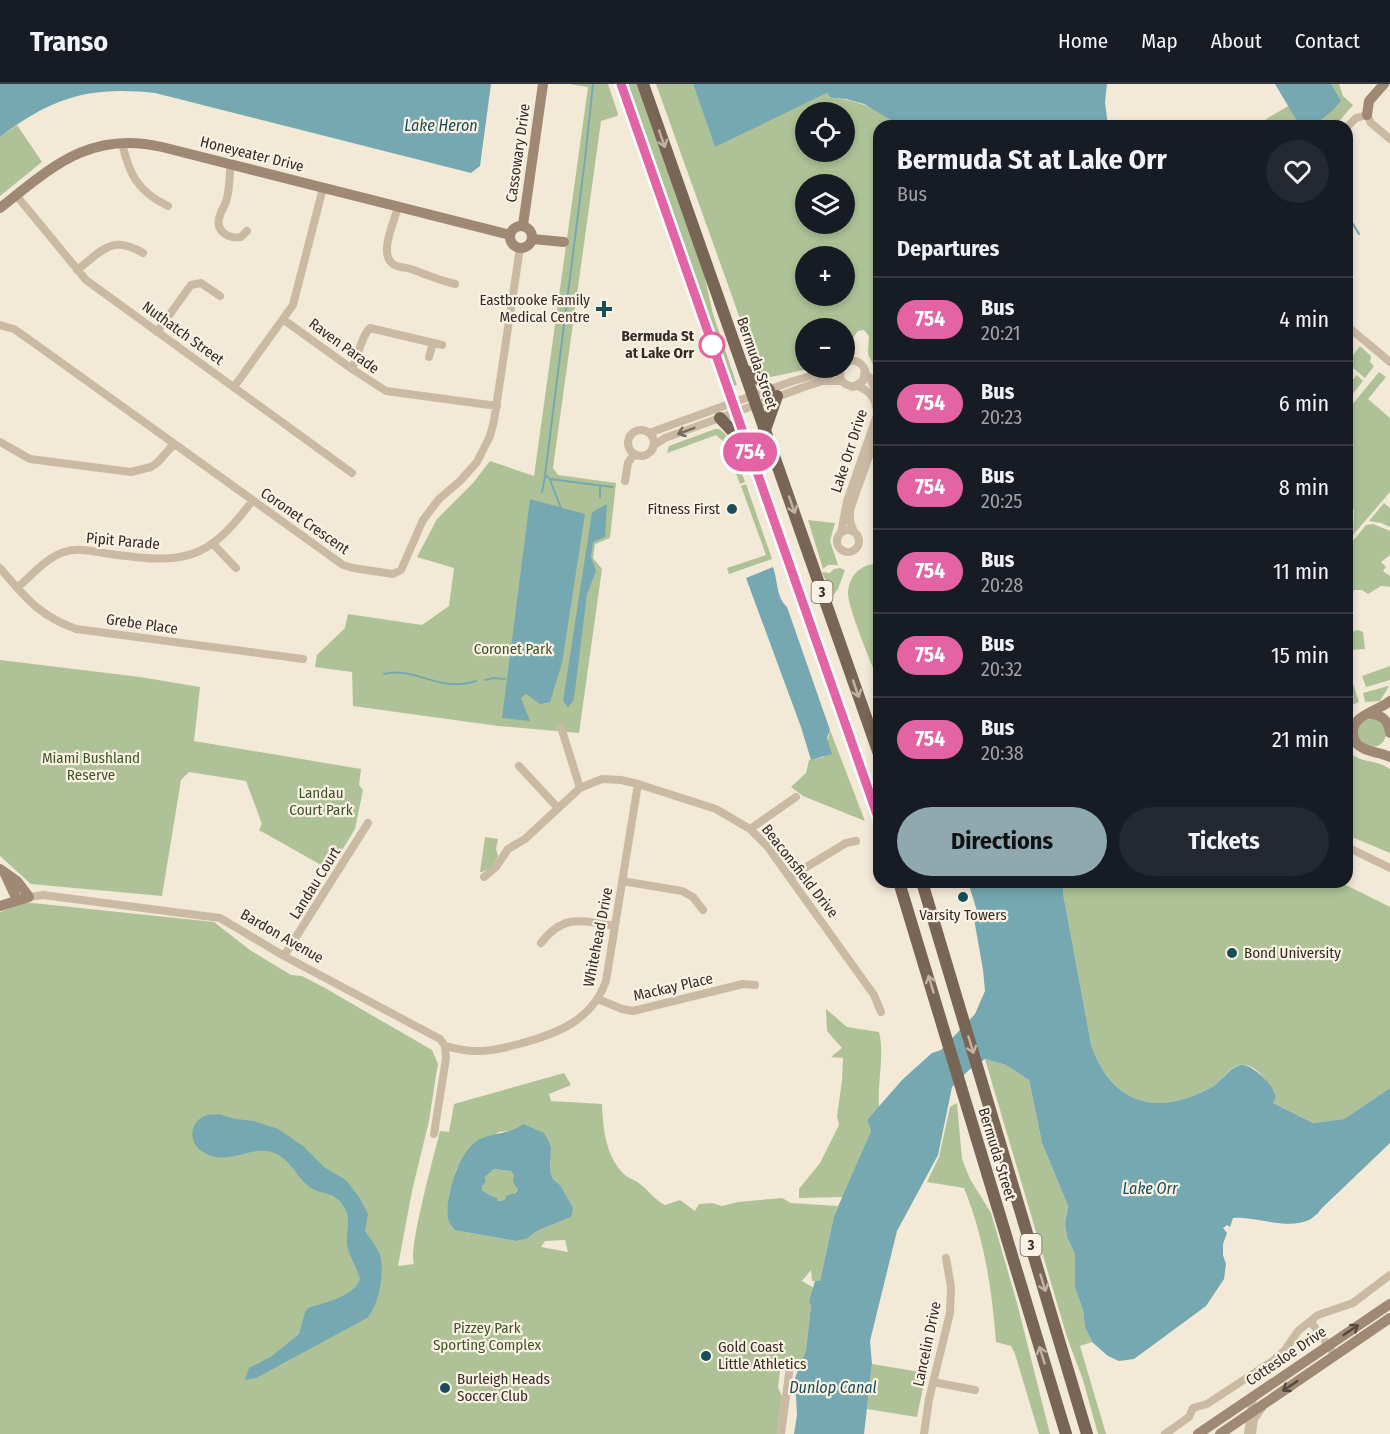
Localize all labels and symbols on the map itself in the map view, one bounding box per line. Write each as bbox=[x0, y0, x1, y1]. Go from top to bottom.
street label: Cassowary Drive bbox=[502, 103, 534, 203]
water label: Lake Heron bbox=[404, 116, 478, 135]
one-way arrow bbox=[658, 129, 669, 148]
street label: Honeyeater Drive bbox=[198, 132, 306, 176]
place label: Eastbrooke Family Medical Centre bbox=[479, 291, 590, 326]
street label: Nuthatch Street bbox=[139, 297, 227, 369]
marker: Eastbrooke Family Medical Centre bbox=[595, 300, 613, 318]
street label: Raven Parade bbox=[305, 314, 383, 378]
street label: Bermuda Street bbox=[733, 315, 781, 411]
place label: Bermuda St at Lake Orr bbox=[621, 327, 695, 362]
marker: Bermuda St at Lake Orr bbox=[699, 332, 725, 358]
street label: Lake Orr Drive bbox=[827, 407, 871, 495]
one-way arrow bbox=[677, 426, 696, 437]
line badge: 754 bbox=[716, 432, 784, 472]
street label: Coronet Crescent bbox=[257, 484, 353, 558]
one-way arrow bbox=[787, 495, 798, 514]
place label: Fitness First bbox=[648, 500, 720, 518]
marker: Fitness First bbox=[725, 502, 739, 516]
street label: Pipit Parade bbox=[85, 529, 161, 553]
road number: 3 bbox=[812, 581, 832, 603]
street label: Grebe Place bbox=[105, 610, 179, 638]
park label: Coronet Park bbox=[474, 640, 552, 658]
one-way arrow bbox=[852, 679, 863, 698]
park label: Miami Bushland Reserve bbox=[42, 749, 140, 784]
park label: Landau Court Park bbox=[289, 784, 353, 819]
street label: Beaconsfield Drive bbox=[758, 821, 842, 921]
street label: Landau Court bbox=[286, 843, 344, 922]
street label: Whitehead Drive bbox=[580, 886, 616, 988]
marker: Varsity Towers bbox=[956, 890, 970, 904]
street label: Bardon Avenue bbox=[237, 905, 327, 967]
place label: Varsity Towers bbox=[919, 906, 1007, 924]
place label: Bond University bbox=[1244, 944, 1341, 962]
marker: Bond University bbox=[1225, 946, 1239, 960]
street label: Mackay Place bbox=[632, 969, 714, 1005]
one-way arrow bbox=[925, 974, 936, 993]
one-way arrow bbox=[966, 1035, 977, 1054]
street label: Bermuda Street bbox=[974, 1105, 1020, 1203]
water label: Lake Orr bbox=[1122, 1179, 1178, 1198]
road number: 3 bbox=[1020, 1234, 1042, 1256]
one-way arrow bbox=[1038, 1273, 1049, 1292]
street label: Lancelin Drive bbox=[909, 1300, 945, 1388]
park label: Pizzey Park Sporting Complex bbox=[433, 1319, 542, 1354]
street label: Cottesloe Drive bbox=[1242, 1323, 1330, 1389]
one-way arrow bbox=[1342, 1324, 1358, 1336]
place label: Gold Coast Little Athletics bbox=[718, 1338, 806, 1373]
one-way arrow bbox=[1036, 1346, 1047, 1365]
marker: Gold Coast Little Athletics bbox=[699, 1349, 713, 1363]
place label: Burleigh Heads Soccer Club bbox=[457, 1370, 550, 1405]
water label: Dunlop Canal bbox=[789, 1378, 877, 1397]
one-way arrow bbox=[1281, 1380, 1298, 1393]
marker: Burleigh Heads Soccer Club bbox=[438, 1381, 452, 1395]

